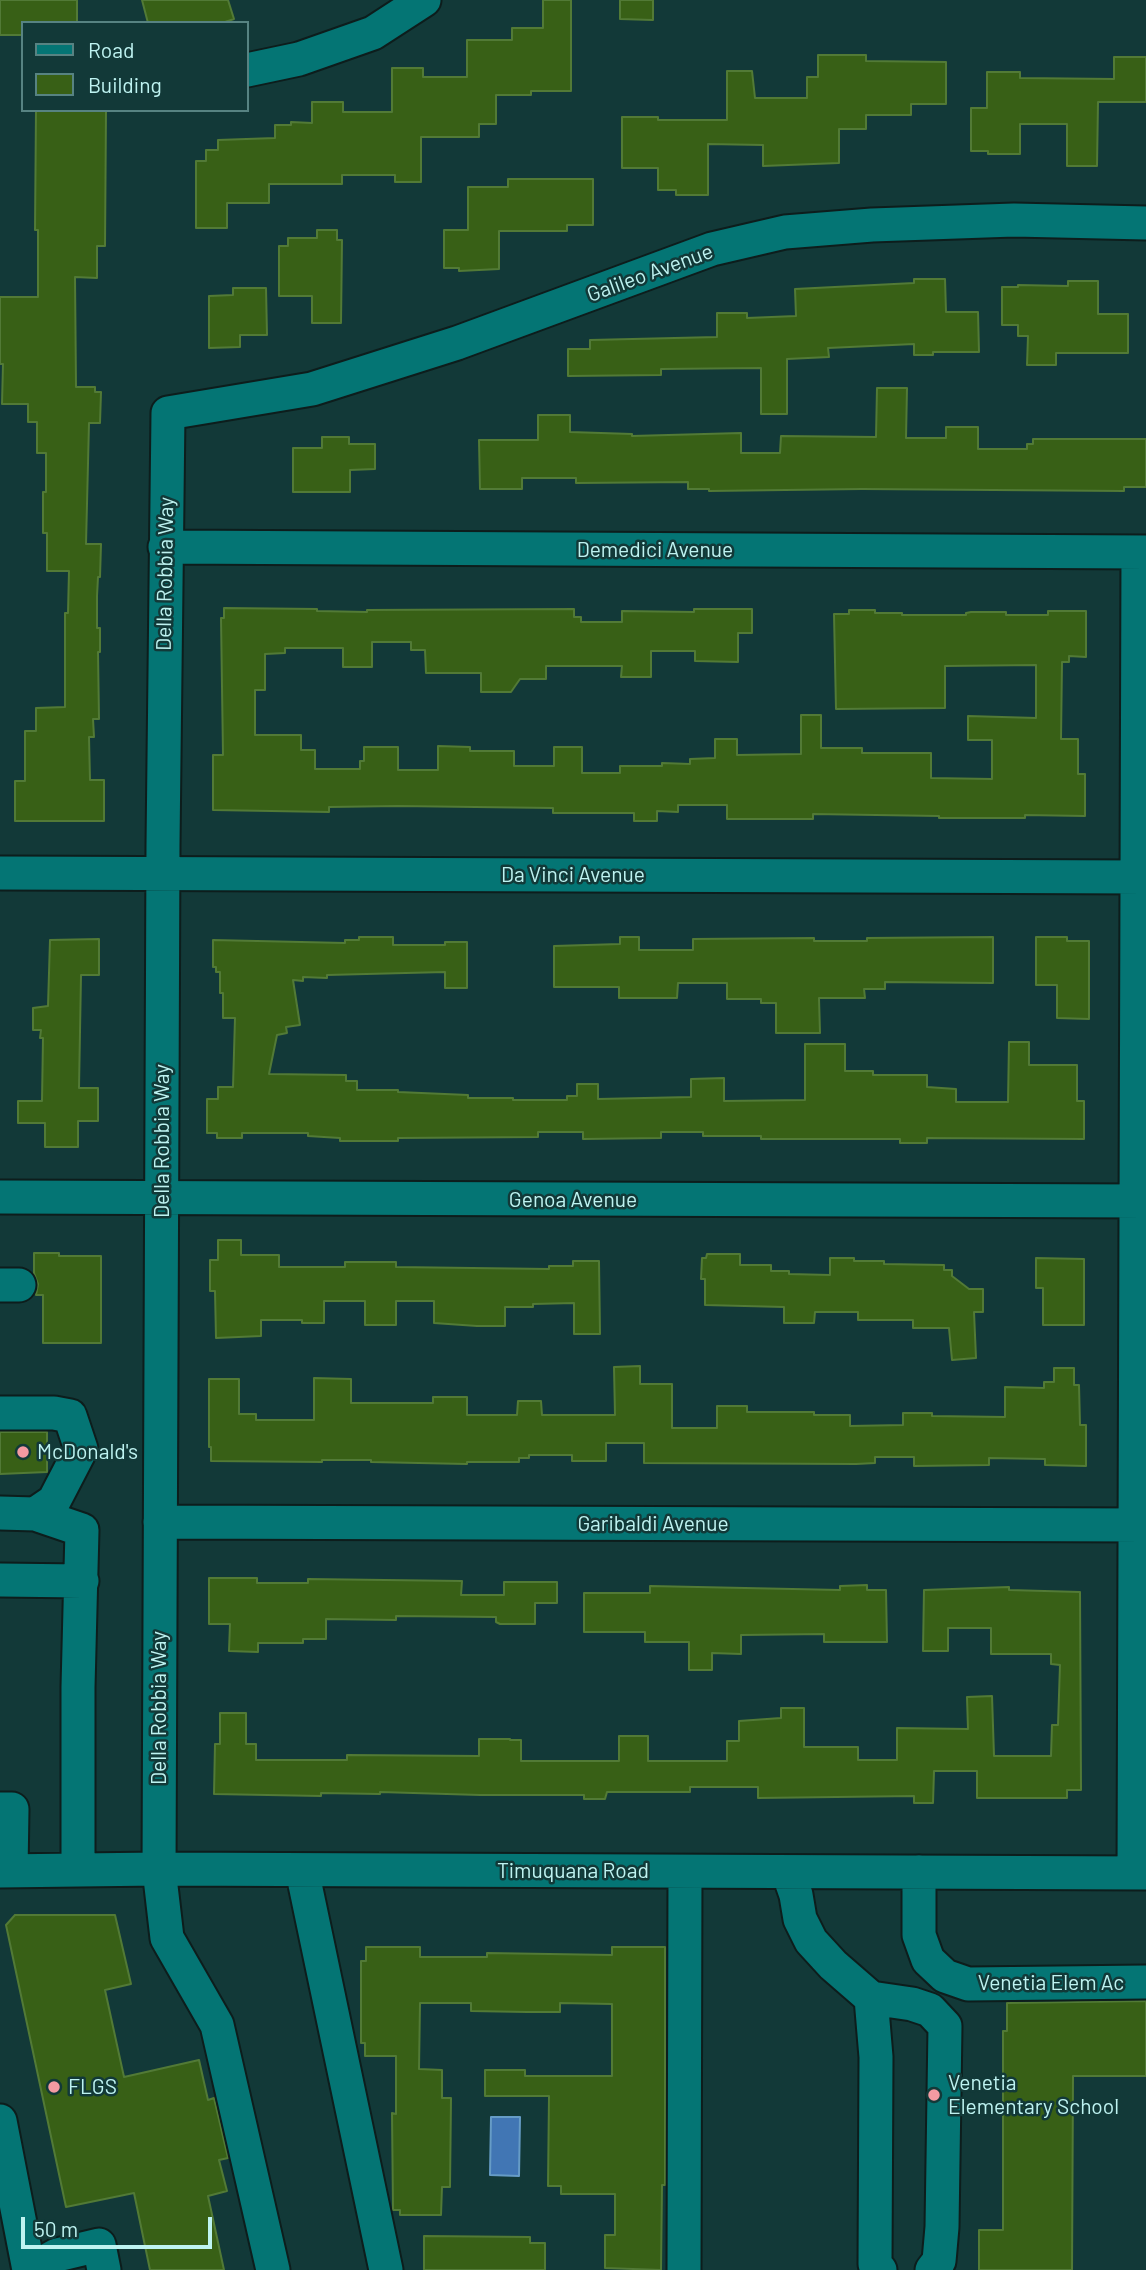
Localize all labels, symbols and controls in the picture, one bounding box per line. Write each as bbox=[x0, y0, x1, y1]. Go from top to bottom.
legend bbox=[21, 21, 248, 112]
text: Road bbox=[88, 37, 134, 62]
text: Building bbox=[88, 72, 162, 97]
street label: Galileo Avenue bbox=[584, 239, 716, 307]
street label: Della Robbia Way bbox=[151, 497, 179, 651]
street label: Demedici Avenue bbox=[577, 537, 733, 563]
street label: Da Vinci Avenue bbox=[501, 862, 645, 888]
street label: Della Robbia Way bbox=[149, 1064, 175, 1218]
street label: Genoa Avenue bbox=[509, 1187, 637, 1213]
place label: McDonald's bbox=[37, 1439, 138, 1465]
marker: McDonald's bbox=[15, 1444, 31, 1460]
street label: Garibaldi Avenue bbox=[577, 1511, 729, 1537]
street label: Della Robbia Way bbox=[146, 1631, 172, 1785]
street label: Timuquana Road bbox=[497, 1858, 649, 1884]
street label: Venetia Elem Ac bbox=[978, 1970, 1124, 1996]
place label: Venetia Elementary School bbox=[948, 2070, 1119, 2120]
place label: FLGS bbox=[68, 2074, 117, 2100]
marker: FLGS bbox=[46, 2079, 62, 2095]
marker: Venetia Elementary School bbox=[926, 2087, 942, 2103]
scale bar bbox=[24, 2204, 215, 2248]
text: 50 m bbox=[34, 2216, 78, 2241]

